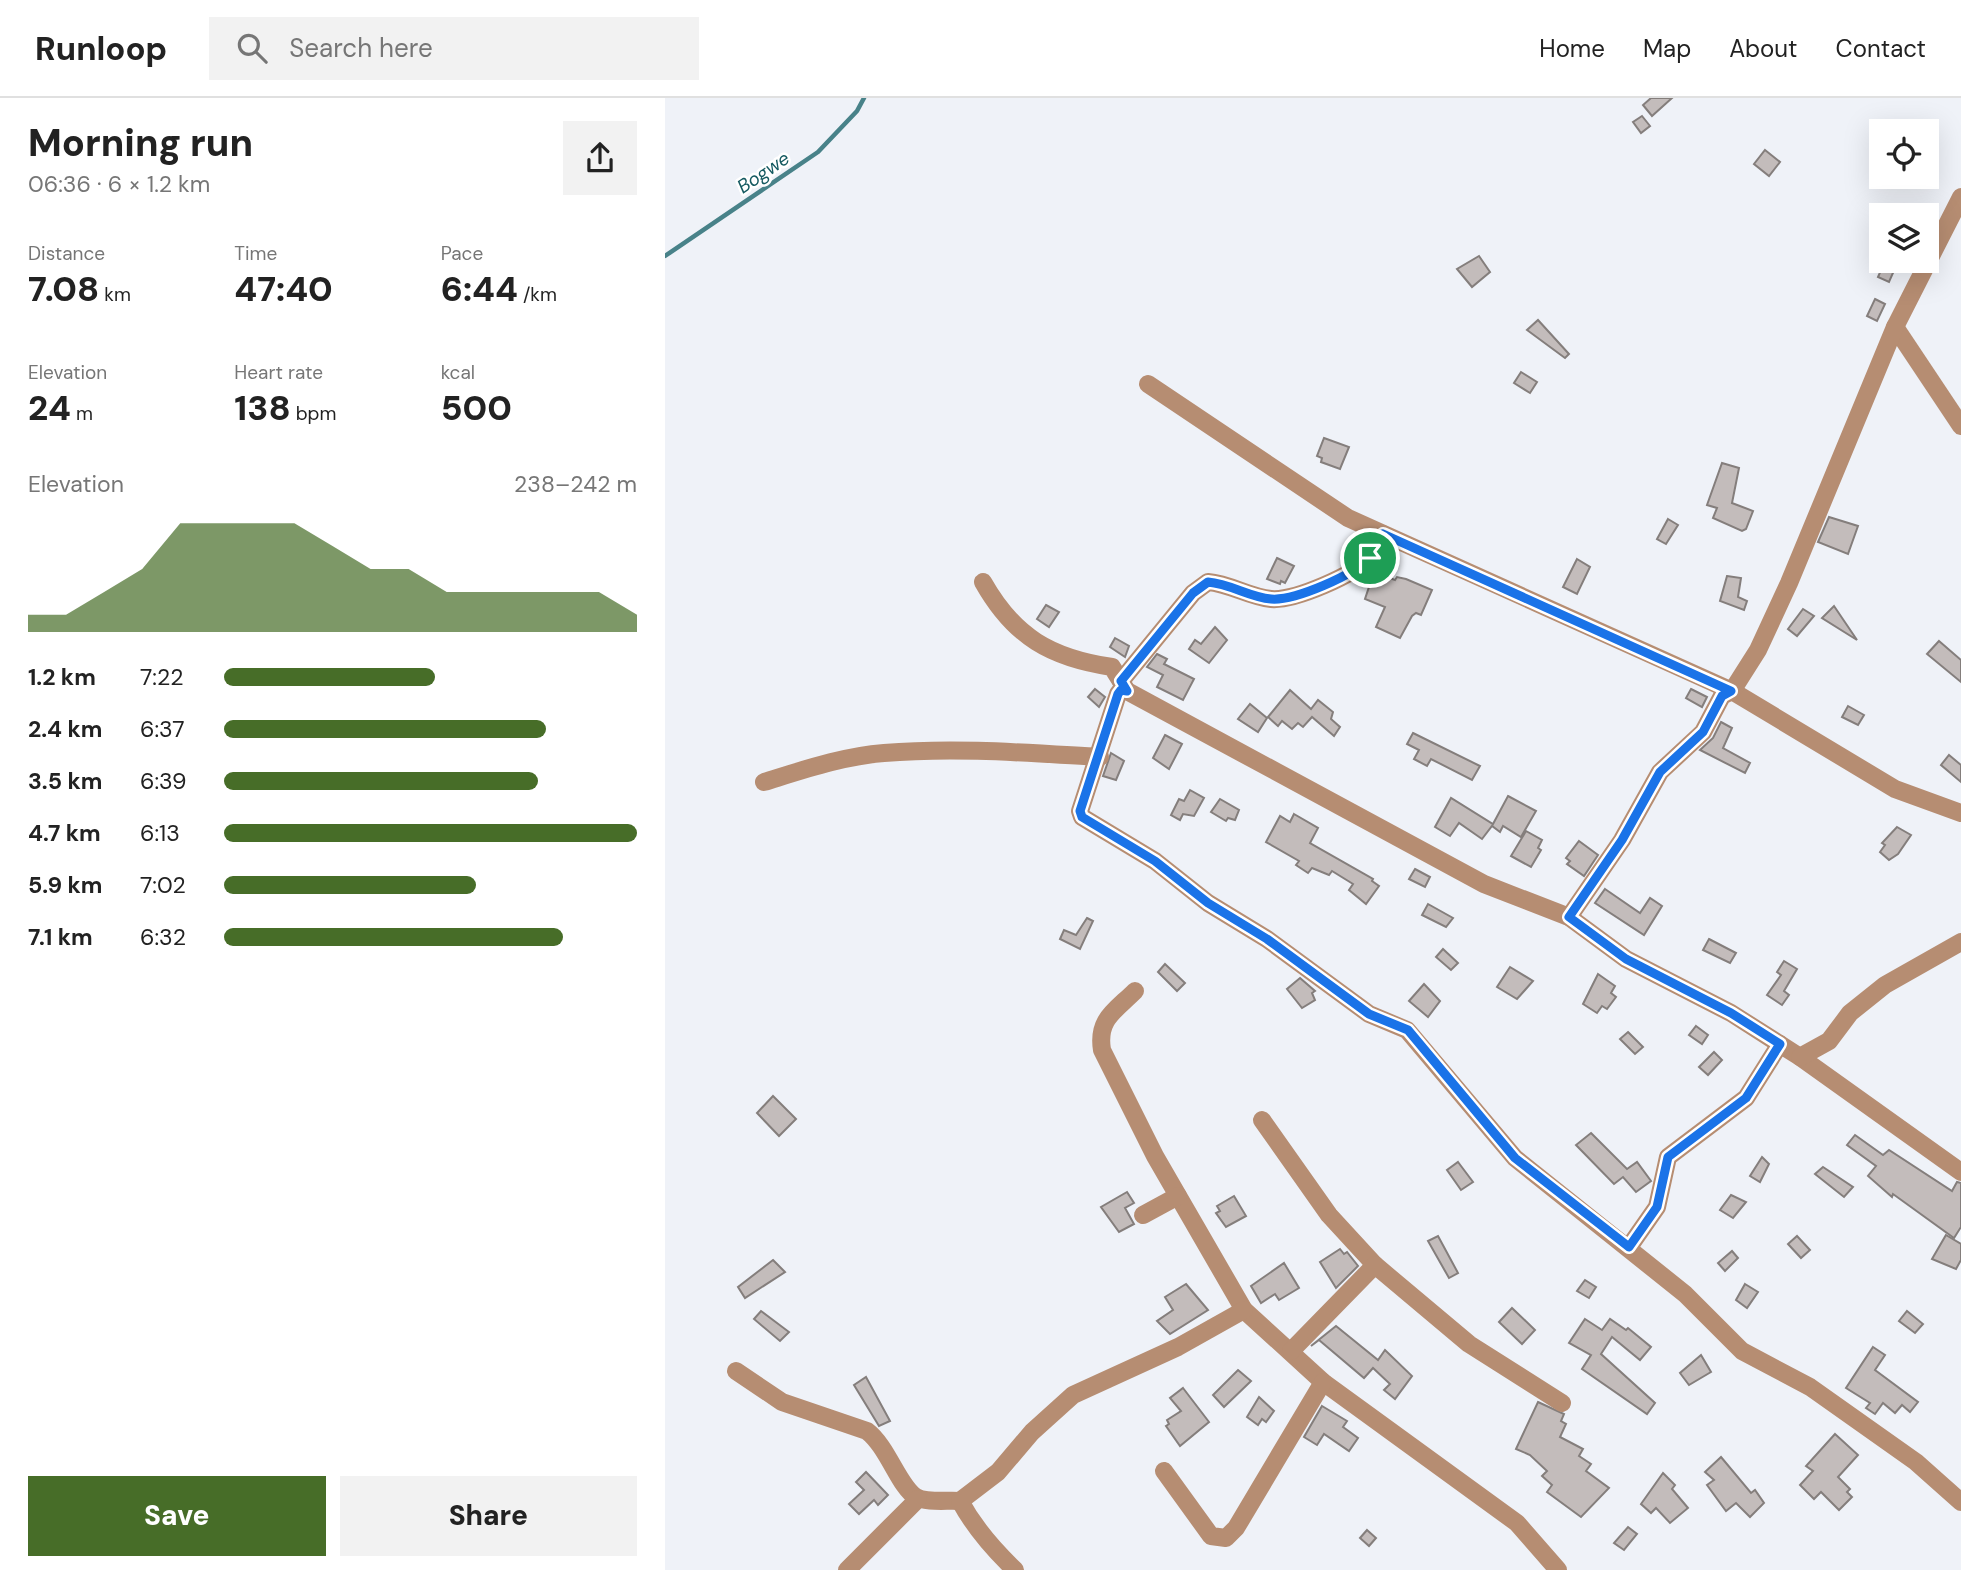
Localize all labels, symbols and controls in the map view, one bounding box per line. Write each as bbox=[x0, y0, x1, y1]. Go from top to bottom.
search box bbox=[209, 17, 699, 80]
text: Runloop bbox=[35, 27, 167, 70]
icon: search bbox=[233, 29, 271, 67]
text: Search here bbox=[289, 31, 433, 65]
text: Home bbox=[1539, 33, 1605, 64]
text: Map bbox=[1643, 33, 1691, 64]
text: About bbox=[1729, 33, 1798, 64]
text: Contact bbox=[1836, 33, 1926, 64]
text: Morning run bbox=[28, 118, 253, 168]
map controls bbox=[1869, 119, 1939, 273]
button: locate bbox=[1869, 119, 1939, 189]
button: share bbox=[563, 121, 637, 195]
water label: Bogwe bbox=[732, 146, 795, 199]
text: 06:36 · 6 × 1.2 km bbox=[28, 169, 210, 199]
button: layers bbox=[1869, 203, 1939, 273]
text: Distance bbox=[28, 241, 105, 266]
text: Time bbox=[234, 241, 277, 266]
text: Pace bbox=[441, 241, 483, 266]
text: 7.08 bbox=[28, 266, 99, 312]
text: 47:40 bbox=[234, 266, 333, 312]
text: 6:44 bbox=[441, 266, 518, 312]
text: km bbox=[99, 282, 131, 307]
text: /km bbox=[518, 282, 557, 307]
text: Elevation bbox=[28, 360, 107, 385]
text: Heart rate bbox=[234, 360, 323, 385]
text: kcal bbox=[441, 360, 475, 385]
text: 24 bbox=[28, 385, 71, 431]
text: 138 bbox=[234, 385, 291, 431]
text: 500 bbox=[441, 385, 512, 431]
text: m bbox=[71, 401, 93, 426]
text: bpm bbox=[291, 401, 336, 426]
text: Elevation bbox=[28, 469, 124, 499]
text: 238–242 m bbox=[514, 469, 637, 499]
pin bbox=[1340, 528, 1400, 588]
icon: arrive bbox=[1351, 539, 1389, 577]
text: 1.2 km bbox=[28, 662, 96, 692]
text: 7:22 bbox=[140, 662, 183, 692]
text: 2.4 km bbox=[28, 714, 102, 744]
text: 6:37 bbox=[140, 714, 185, 744]
text: 3.5 km bbox=[28, 766, 102, 796]
text: 6:39 bbox=[140, 766, 186, 796]
text: 4.7 km bbox=[28, 818, 101, 848]
text: 6:13 bbox=[140, 818, 180, 848]
text: 5.9 km bbox=[28, 870, 102, 900]
text: 7:02 bbox=[140, 870, 186, 900]
text: 7.1 km bbox=[28, 922, 93, 952]
text: 6:32 bbox=[140, 922, 186, 952]
button: Save bbox=[28, 1476, 326, 1556]
button: Share bbox=[340, 1476, 637, 1556]

